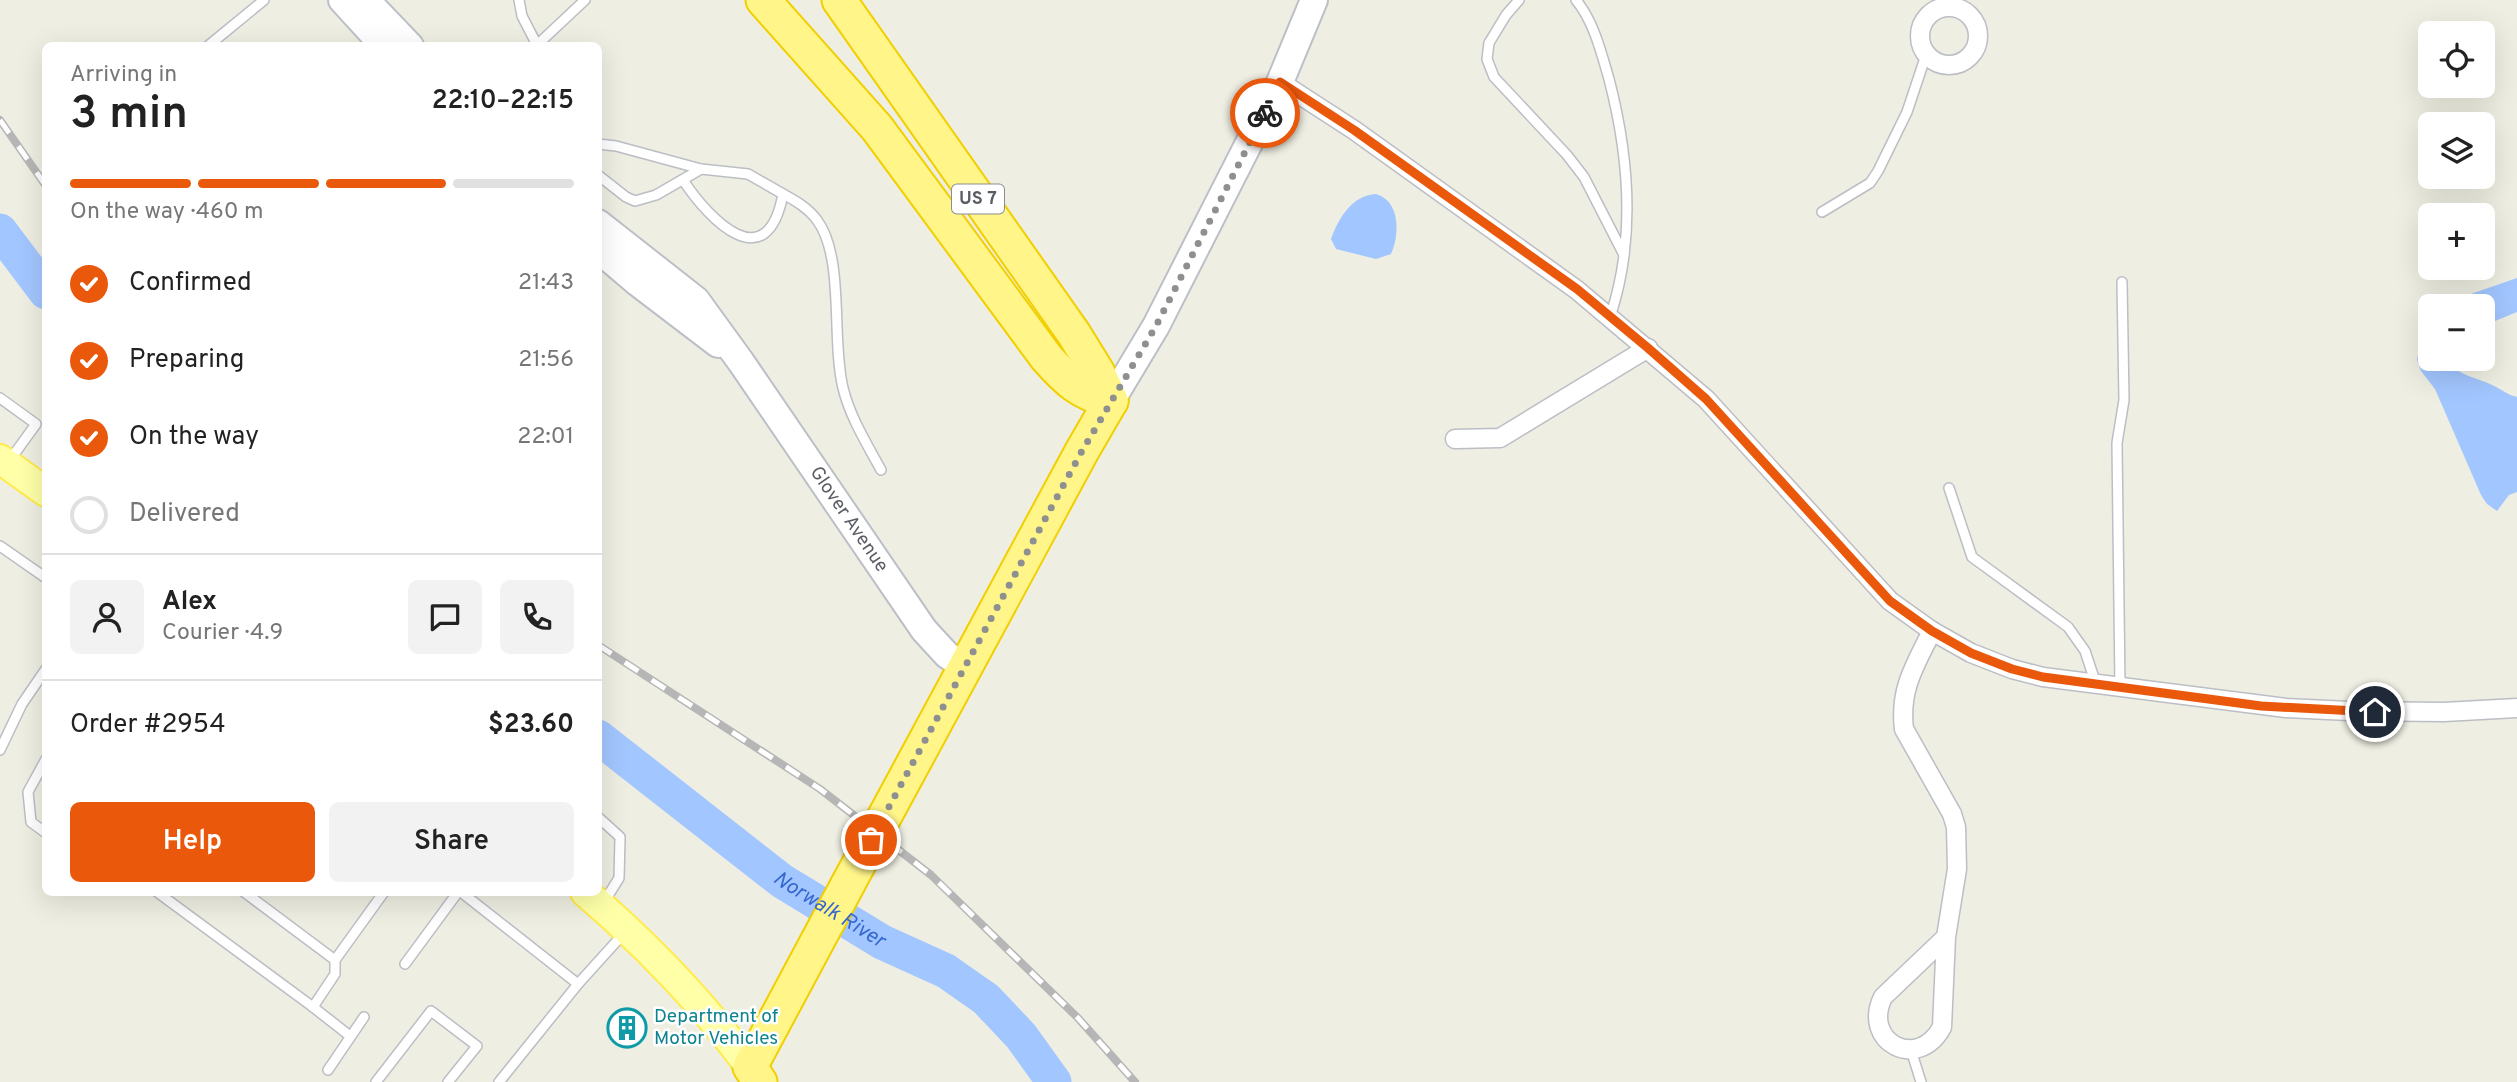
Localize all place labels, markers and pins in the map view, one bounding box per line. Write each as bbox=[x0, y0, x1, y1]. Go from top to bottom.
pin bbox=[2345, 682, 2405, 742]
pin bbox=[841, 810, 901, 870]
place label: Department of Motor Vehicles bbox=[654, 1005, 779, 1051]
building icon: Department of Motor Vehicles bbox=[606, 1007, 648, 1049]

